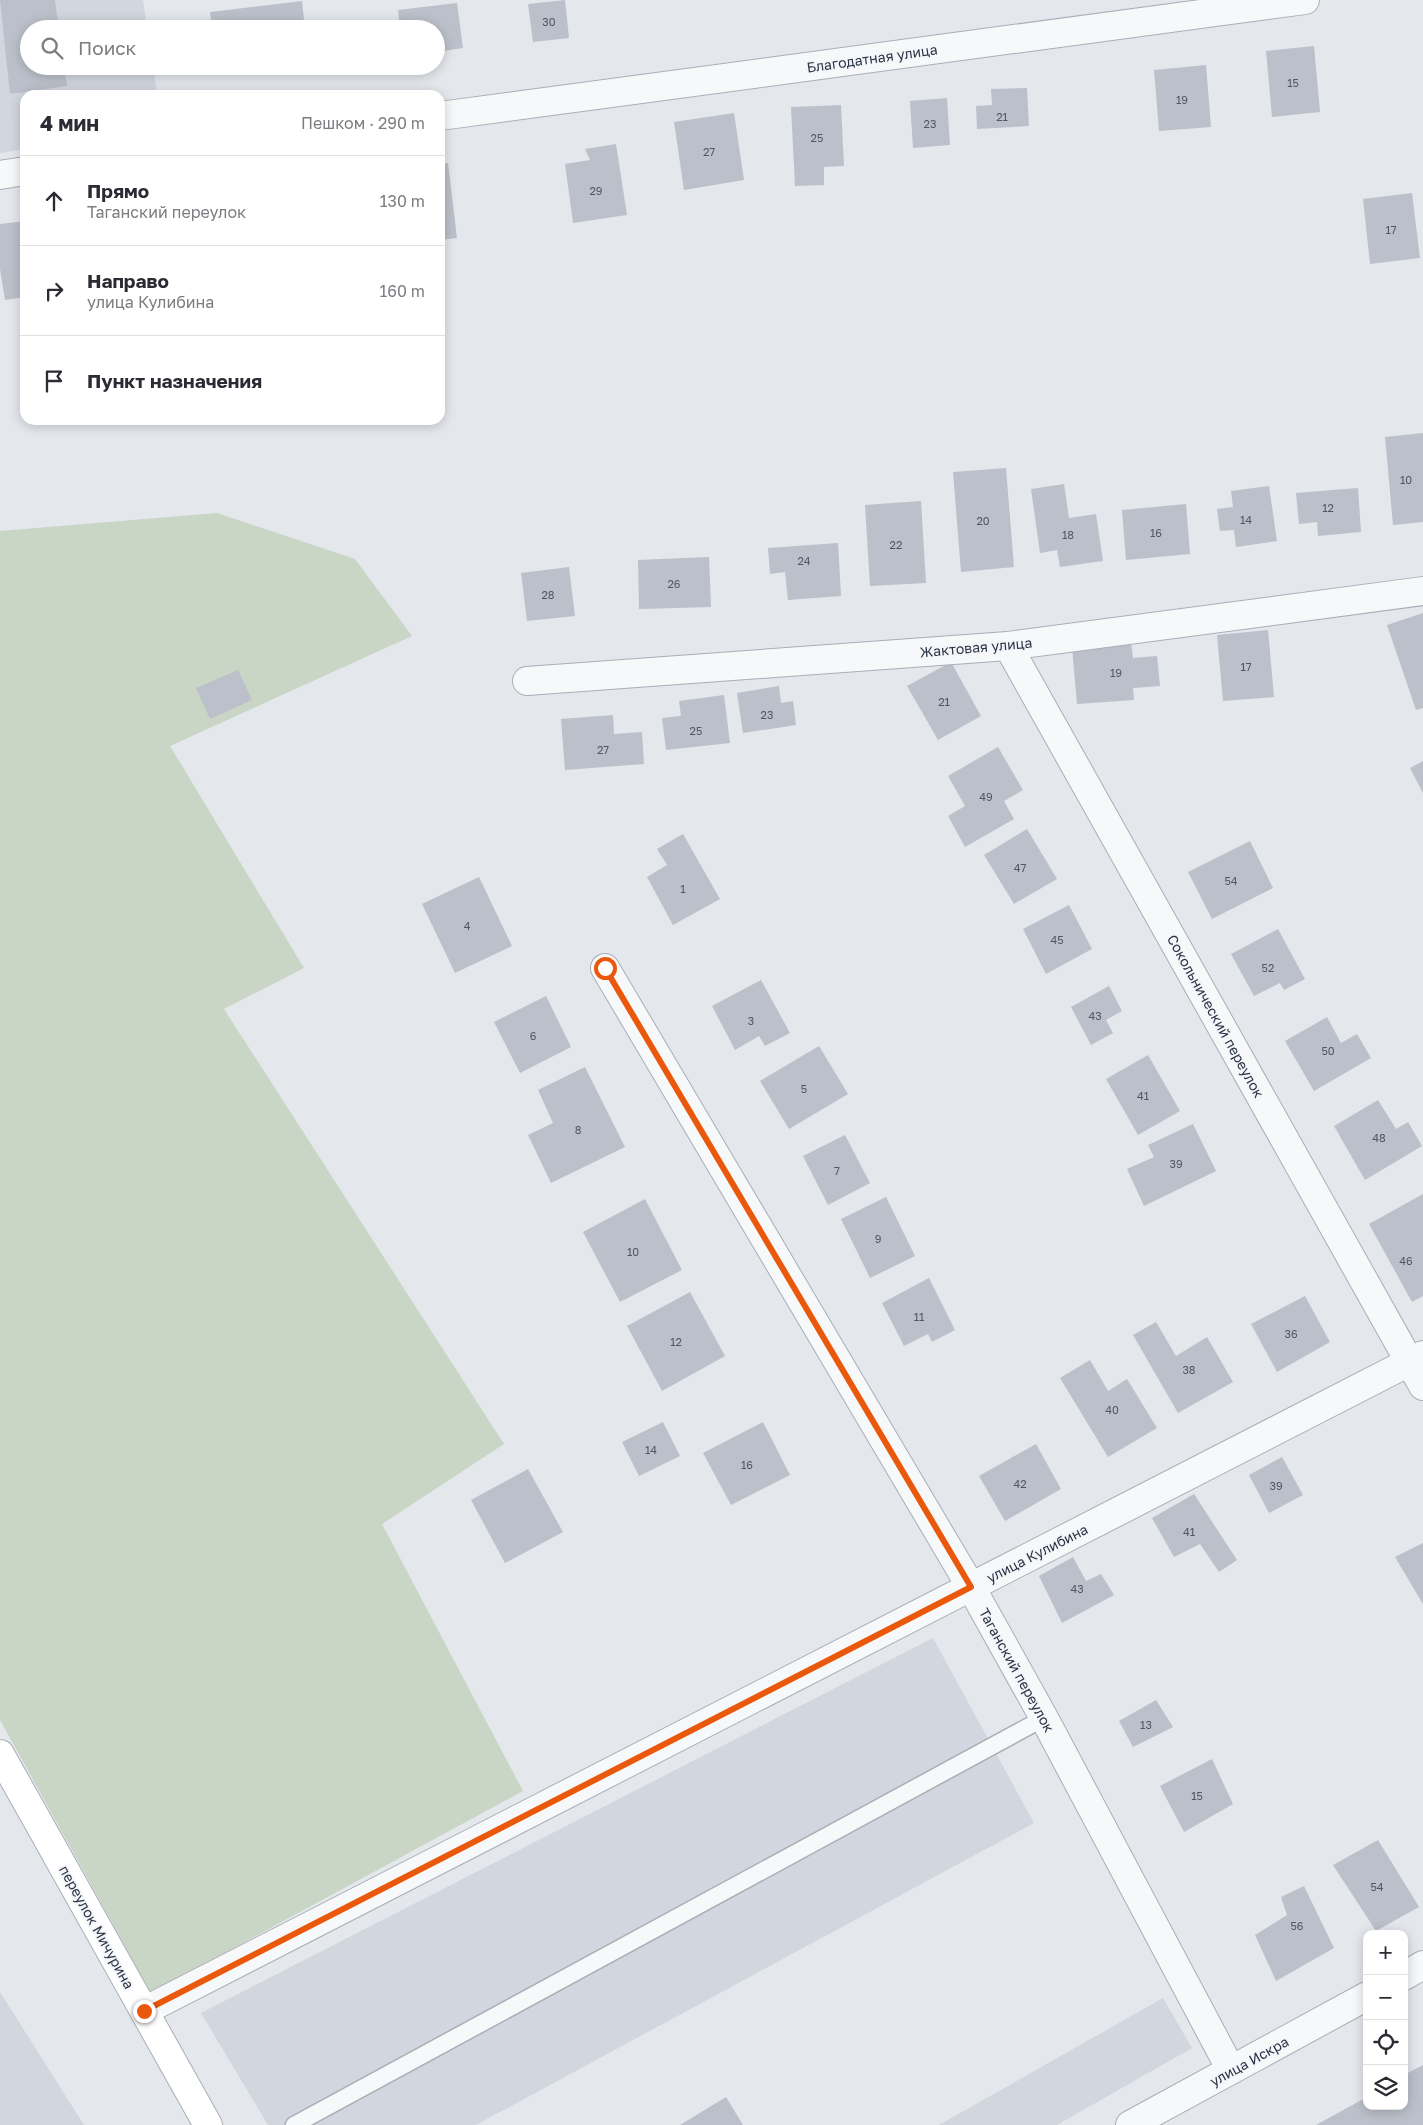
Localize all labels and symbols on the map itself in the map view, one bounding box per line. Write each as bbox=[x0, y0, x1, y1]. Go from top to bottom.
house number: 30 bbox=[542, 15, 556, 28]
street label: Благодатная улица bbox=[805, 40, 939, 76]
house number: 15 bbox=[1287, 76, 1299, 89]
house number: 19 bbox=[1176, 93, 1188, 106]
house number: 21 bbox=[996, 110, 1008, 123]
house number: 23 bbox=[924, 117, 936, 130]
house number: 25 bbox=[811, 131, 823, 144]
house number: 27 bbox=[703, 145, 715, 158]
house number: 29 bbox=[589, 184, 603, 197]
house number: 17 bbox=[1385, 223, 1397, 236]
house number: 10 bbox=[1400, 473, 1412, 486]
house number: 12 bbox=[1322, 501, 1334, 514]
house number: 14 bbox=[1240, 513, 1252, 526]
house number: 20 bbox=[976, 514, 990, 527]
house number: 16 bbox=[1150, 526, 1162, 539]
house number: 18 bbox=[1062, 528, 1074, 541]
house number: 22 bbox=[890, 538, 902, 551]
house number: 24 bbox=[797, 554, 811, 567]
house number: 26 bbox=[667, 577, 681, 590]
house number: 28 bbox=[541, 588, 555, 601]
street label: Жактовая улица bbox=[919, 634, 1033, 660]
house number: 17 bbox=[1240, 660, 1252, 673]
house number: 19 bbox=[1110, 666, 1122, 679]
house number: 21 bbox=[938, 695, 950, 708]
house number: 23 bbox=[761, 708, 773, 721]
house number: 25 bbox=[690, 724, 702, 737]
house number: 27 bbox=[597, 743, 609, 756]
house number: 49 bbox=[979, 790, 993, 803]
house number: 47 bbox=[1014, 861, 1026, 874]
house number: 54 bbox=[1224, 874, 1238, 887]
house number: 1 bbox=[680, 882, 686, 895]
house number: 4 bbox=[464, 919, 471, 932]
street label: Сокольнический переулок bbox=[1164, 931, 1268, 1101]
house number: 45 bbox=[1050, 933, 1064, 946]
route start bbox=[594, 957, 617, 980]
house number: 52 bbox=[1262, 961, 1274, 974]
house number: 43 bbox=[1088, 1009, 1102, 1022]
house number: 3 bbox=[748, 1014, 754, 1027]
house number: 6 bbox=[530, 1029, 537, 1042]
house number: 50 bbox=[1321, 1044, 1335, 1057]
house number: 5 bbox=[801, 1082, 807, 1095]
house number: 41 bbox=[1137, 1089, 1149, 1102]
house number: 8 bbox=[575, 1123, 582, 1136]
house number: 48 bbox=[1372, 1131, 1386, 1144]
house number: 39 bbox=[1169, 1157, 1183, 1170]
house number: 7 bbox=[834, 1164, 840, 1177]
house number: 9 bbox=[875, 1232, 881, 1245]
house number: 10 bbox=[627, 1245, 639, 1258]
house number: 46 bbox=[1399, 1254, 1413, 1267]
house number: 11 bbox=[914, 1310, 924, 1323]
house number: 36 bbox=[1284, 1327, 1298, 1340]
house number: 12 bbox=[670, 1335, 682, 1348]
house number: 38 bbox=[1182, 1363, 1196, 1376]
house number: 40 bbox=[1105, 1403, 1119, 1416]
house number: 14 bbox=[645, 1443, 657, 1456]
house number: 16 bbox=[741, 1458, 753, 1471]
house number: 42 bbox=[1013, 1477, 1027, 1490]
house number: 39 bbox=[1269, 1479, 1283, 1492]
street label: улица Кулибина bbox=[984, 1520, 1090, 1586]
house number: 41 bbox=[1183, 1525, 1195, 1538]
house number: 43 bbox=[1070, 1582, 1084, 1595]
street label: Таганский переулок bbox=[976, 1605, 1058, 1735]
house number: 13 bbox=[1140, 1718, 1152, 1731]
house number: 15 bbox=[1191, 1789, 1203, 1802]
street label: переулок Мичурина bbox=[56, 1862, 138, 1992]
house number: 54 bbox=[1370, 1880, 1384, 1893]
house number: 56 bbox=[1290, 1919, 1304, 1932]
route end bbox=[133, 2000, 156, 2023]
street label: улица Искра bbox=[1207, 2032, 1291, 2090]

